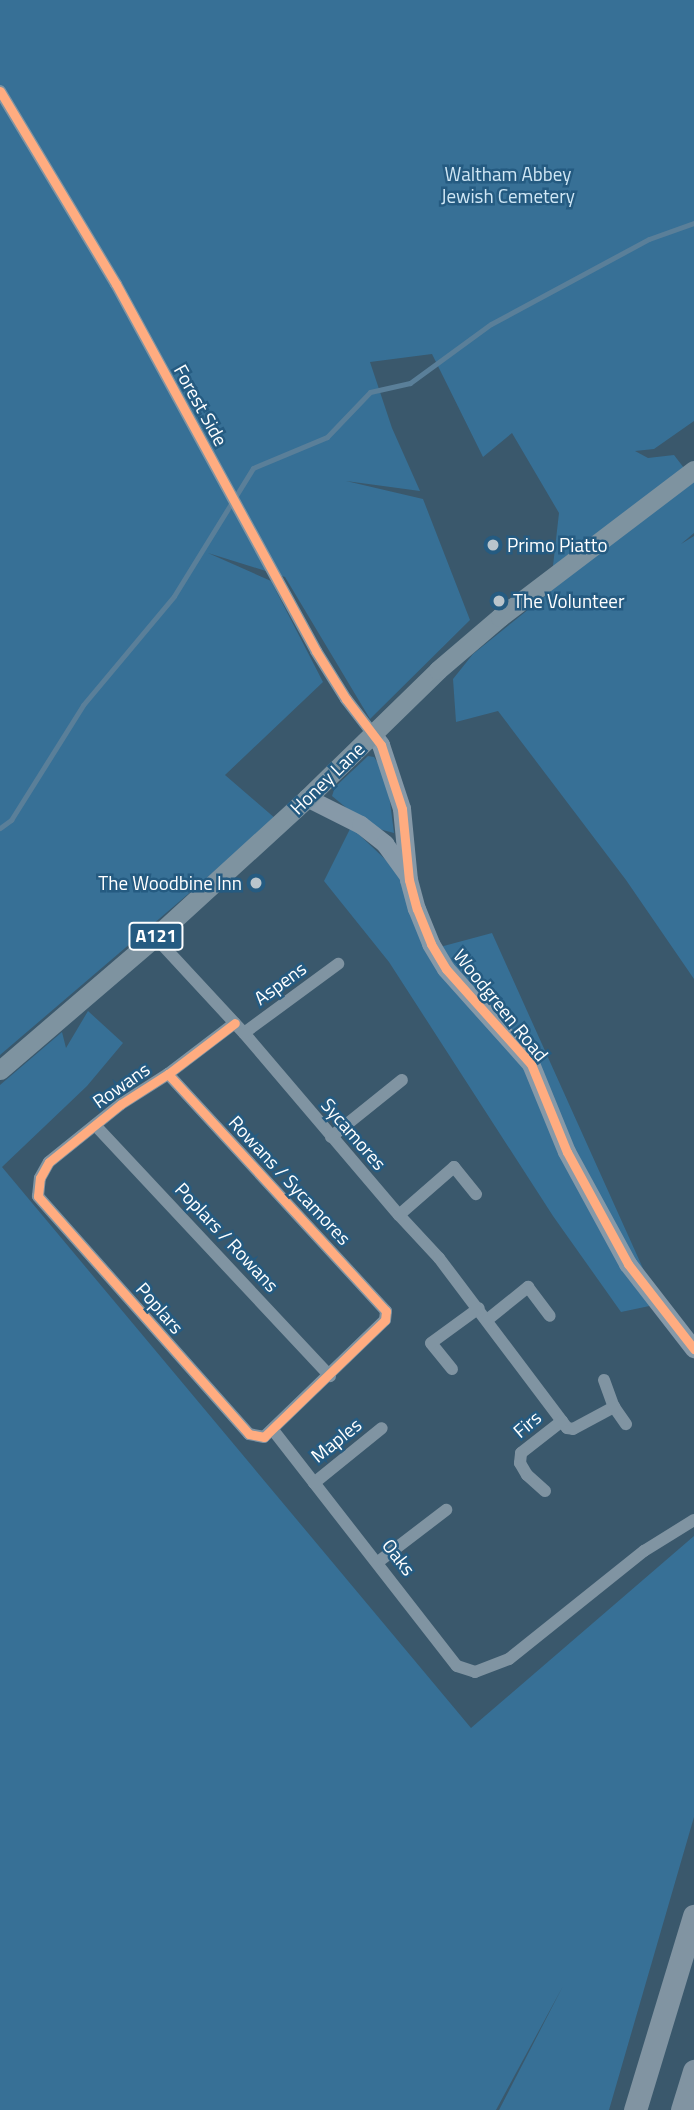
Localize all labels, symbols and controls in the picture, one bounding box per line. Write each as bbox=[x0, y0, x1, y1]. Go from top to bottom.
park label: Waltham Abbey Jewish Cemetery bbox=[441, 163, 575, 207]
street label: Forest Side bbox=[169, 360, 233, 450]
place label: Primo Piatto bbox=[507, 534, 607, 556]
marker: Primo Piatto bbox=[485, 537, 501, 553]
place label: The Volunteer bbox=[513, 590, 625, 612]
marker: The Volunteer bbox=[491, 593, 507, 609]
street label: Honey Lane bbox=[285, 737, 369, 819]
place label: The Woodbine Inn bbox=[98, 872, 242, 894]
marker: The Woodbine Inn bbox=[248, 875, 264, 891]
road number: A121 bbox=[128, 922, 184, 951]
street label: Woodgreen Road bbox=[449, 944, 553, 1066]
street label: Aspens bbox=[250, 956, 310, 1010]
street label: Rowans bbox=[88, 1057, 154, 1113]
street label: Sycamores bbox=[317, 1093, 391, 1175]
street label: Rowans / Sycamores bbox=[224, 1111, 356, 1249]
street label: Poplars / Rowans bbox=[171, 1178, 283, 1296]
street label: Poplars bbox=[132, 1278, 188, 1338]
street label: Firs bbox=[508, 1406, 546, 1442]
street label: Maples bbox=[306, 1413, 366, 1467]
street label: Oaks bbox=[378, 1534, 420, 1580]

